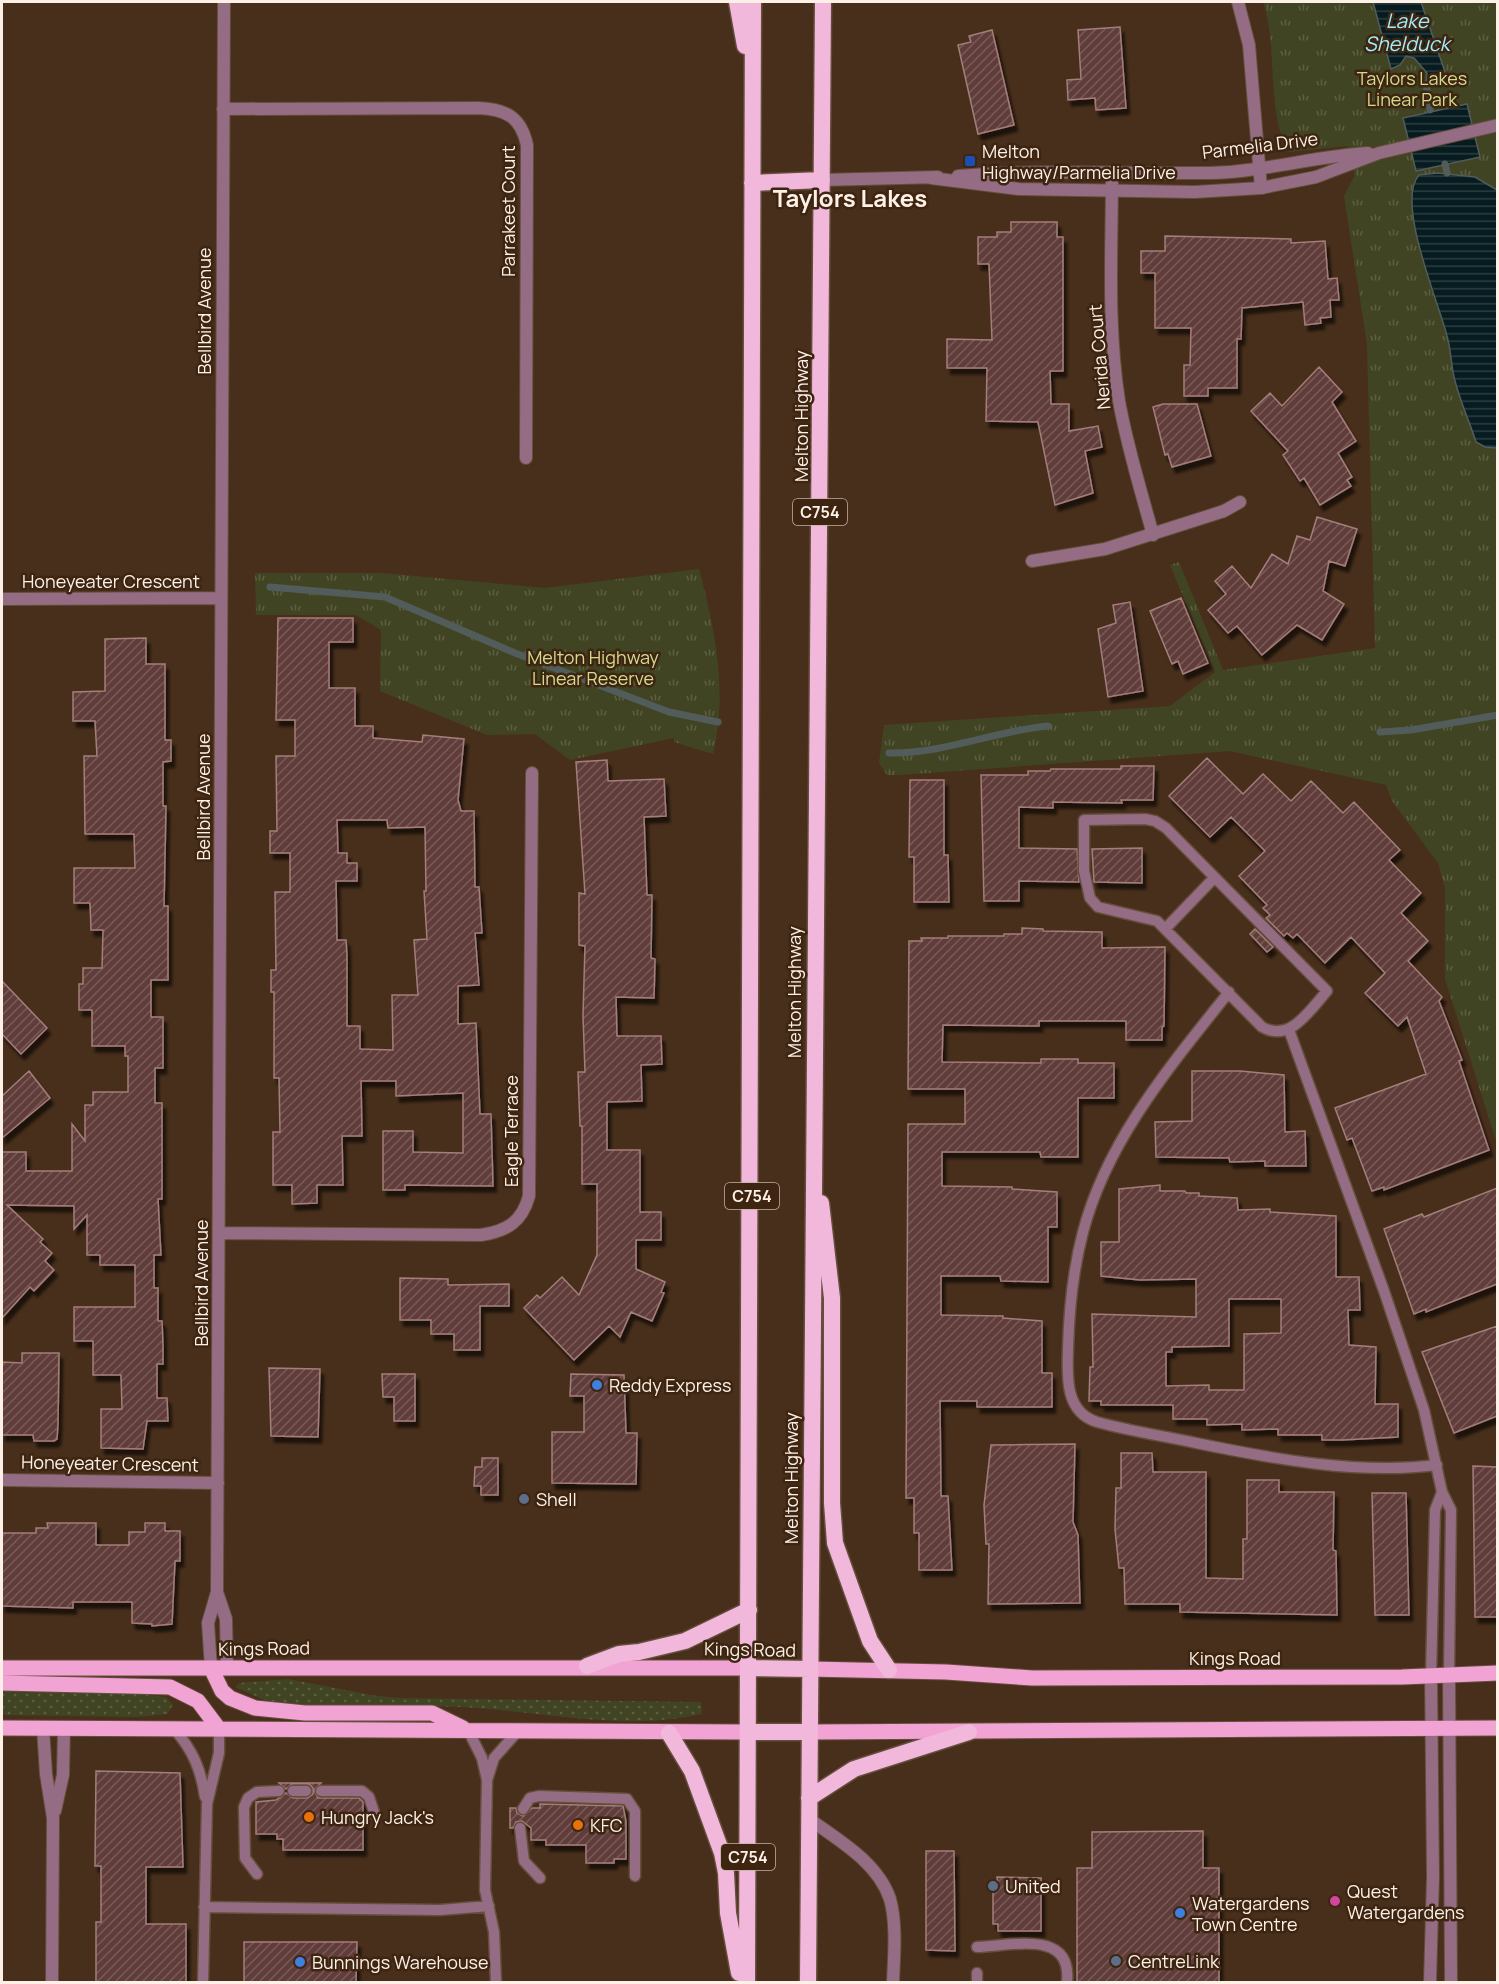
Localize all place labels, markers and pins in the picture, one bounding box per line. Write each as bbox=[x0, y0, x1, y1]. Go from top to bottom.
place label: Melton Highway/Parmelia Drive bbox=[982, 139, 1176, 184]
marker: Melton Highway/Parmelia Drive bbox=[963, 154, 977, 168]
place label: Reddy Express bbox=[609, 1373, 731, 1397]
marker: Reddy Express bbox=[590, 1378, 604, 1392]
place label: Shell bbox=[536, 1487, 577, 1511]
marker: Shell bbox=[517, 1492, 531, 1506]
place label: Hungry Jack's bbox=[321, 1805, 434, 1829]
marker: Hungry Jack's bbox=[302, 1810, 316, 1824]
place label: KFC bbox=[590, 1813, 623, 1837]
marker: KFC bbox=[571, 1818, 585, 1832]
place label: United bbox=[1005, 1874, 1061, 1898]
marker: United bbox=[986, 1879, 1000, 1893]
place label: Quest Watergardens bbox=[1347, 1879, 1465, 1924]
place label: Watergardens Town Centre bbox=[1192, 1891, 1310, 1936]
marker: Quest Watergardens bbox=[1328, 1894, 1342, 1908]
marker: Watergardens Town Centre bbox=[1173, 1906, 1187, 1920]
place label: CentreLink bbox=[1128, 1949, 1220, 1973]
place label: Bunnings Warehouse bbox=[312, 1950, 489, 1974]
marker: CentreLink bbox=[1109, 1954, 1123, 1968]
marker: Bunnings Warehouse bbox=[293, 1955, 307, 1969]

